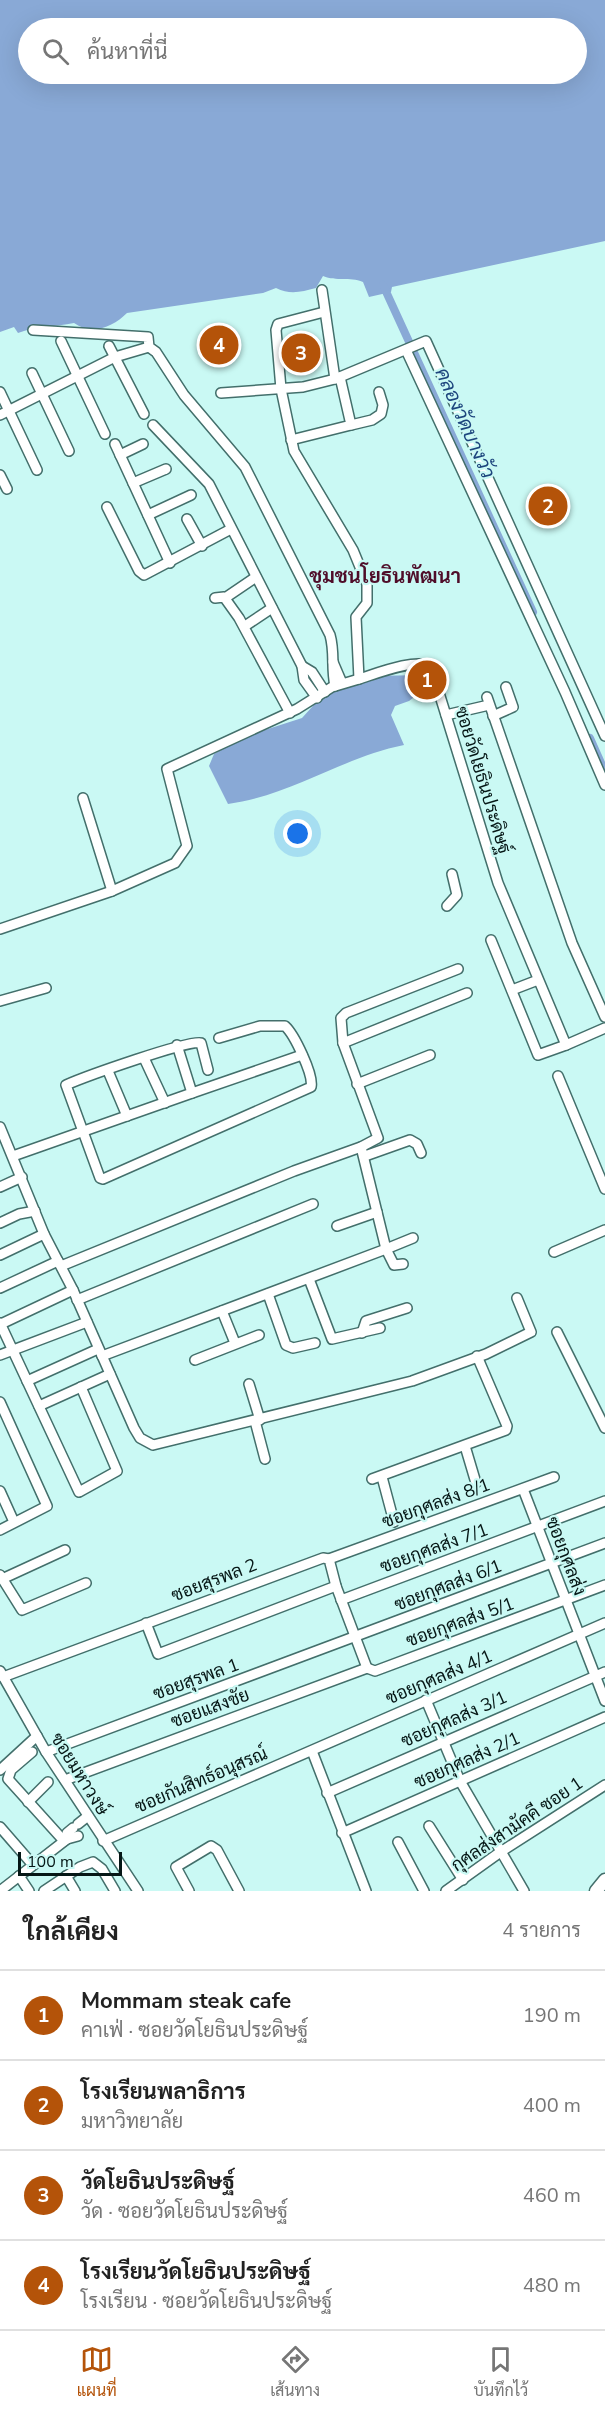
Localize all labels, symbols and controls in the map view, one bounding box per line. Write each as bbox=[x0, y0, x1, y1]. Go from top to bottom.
search box bbox=[18, 18, 587, 84]
icon: search bbox=[39, 35, 72, 68]
text: ค้นหาที่นี่ bbox=[87, 37, 167, 67]
pin: 4 bbox=[200, 322, 238, 368]
pin: 3 bbox=[282, 330, 320, 376]
water label: คลองวัดบางวัว bbox=[429, 363, 501, 483]
pin: 2 bbox=[528, 484, 568, 528]
district label: ชุมชนโยธินพัฒนา bbox=[309, 562, 461, 591]
pin: 1 bbox=[408, 658, 446, 702]
street label: ซอยวัดโยธินประดิษฐ์ bbox=[449, 703, 518, 857]
your location bbox=[283, 819, 312, 848]
street label: ซอยกุศลส่ง 8/1 bbox=[379, 1472, 493, 1534]
street label: ซอยกุศลส่ง bbox=[540, 1513, 592, 1599]
street label: ซอยกุศลส่ง 7/1 bbox=[377, 1517, 491, 1579]
street label: ซอยสุรพล 2 bbox=[168, 1553, 260, 1607]
street label: ซอยกุศลส่ง 6/1 bbox=[391, 1553, 505, 1617]
street label: ซอยกุศลส่ง 5/1 bbox=[403, 1591, 517, 1653]
street label: ซอยกุศลส่ง 4/1 bbox=[382, 1644, 496, 1710]
street label: ซอยสุรพล 1 bbox=[150, 1652, 242, 1706]
street label: ซอยแสงชัย bbox=[167, 1683, 253, 1733]
street label: ซอยกุศลส่ง 3/1 bbox=[397, 1685, 511, 1753]
street label: ซอยกุศลส่ง 2/1 bbox=[410, 1726, 524, 1794]
street label: ซอยมหาวงษ์ bbox=[45, 1728, 116, 1820]
street label: ซอยกันสิทธ์อนุสรณ์ bbox=[131, 1740, 271, 1819]
street label: กุศลส่งสามัคคี ซอย 1 bbox=[446, 1770, 588, 1877]
scale bar bbox=[18, 1849, 122, 1876]
text: 100 m bbox=[27, 1851, 74, 1873]
text: ใกล้เคียง bbox=[24, 1914, 119, 1949]
text: 4 รายการ bbox=[502, 1917, 581, 1944]
text: Mommam steak cafe bbox=[81, 1986, 291, 2016]
text: 1 bbox=[38, 2002, 50, 2029]
text: 190 m bbox=[523, 2002, 581, 2029]
text: คาเฟ่ · ซอยวัดโยธินประดิษฐ์ bbox=[81, 2017, 308, 2044]
text: โรงเรียนพลาธิการ bbox=[81, 2077, 246, 2107]
text: 2 bbox=[38, 2092, 50, 2119]
text: 400 m bbox=[523, 2092, 581, 2119]
text: มหาวิทยาลัย bbox=[81, 2108, 183, 2135]
text: วัดโยธินประดิษฐ์ bbox=[81, 2167, 235, 2197]
text: 3 bbox=[38, 2182, 50, 2209]
text: 460 m bbox=[523, 2182, 581, 2209]
text: วัด · ซอยวัดโยธินประดิษฐ์ bbox=[81, 2198, 288, 2225]
text: โรงเรียนวัดโยธินประดิษฐ์ bbox=[81, 2257, 311, 2287]
text: 4 bbox=[38, 2272, 50, 2299]
text: 480 m bbox=[523, 2272, 581, 2299]
text: โรงเรียน · ซอยวัดโยธินประดิษฐ์ bbox=[81, 2288, 332, 2315]
tab: แผนที่ bbox=[77, 2343, 117, 2402]
tab: เส้นทาง bbox=[270, 2343, 320, 2402]
tab: บันทึกไว้ bbox=[474, 2343, 528, 2402]

